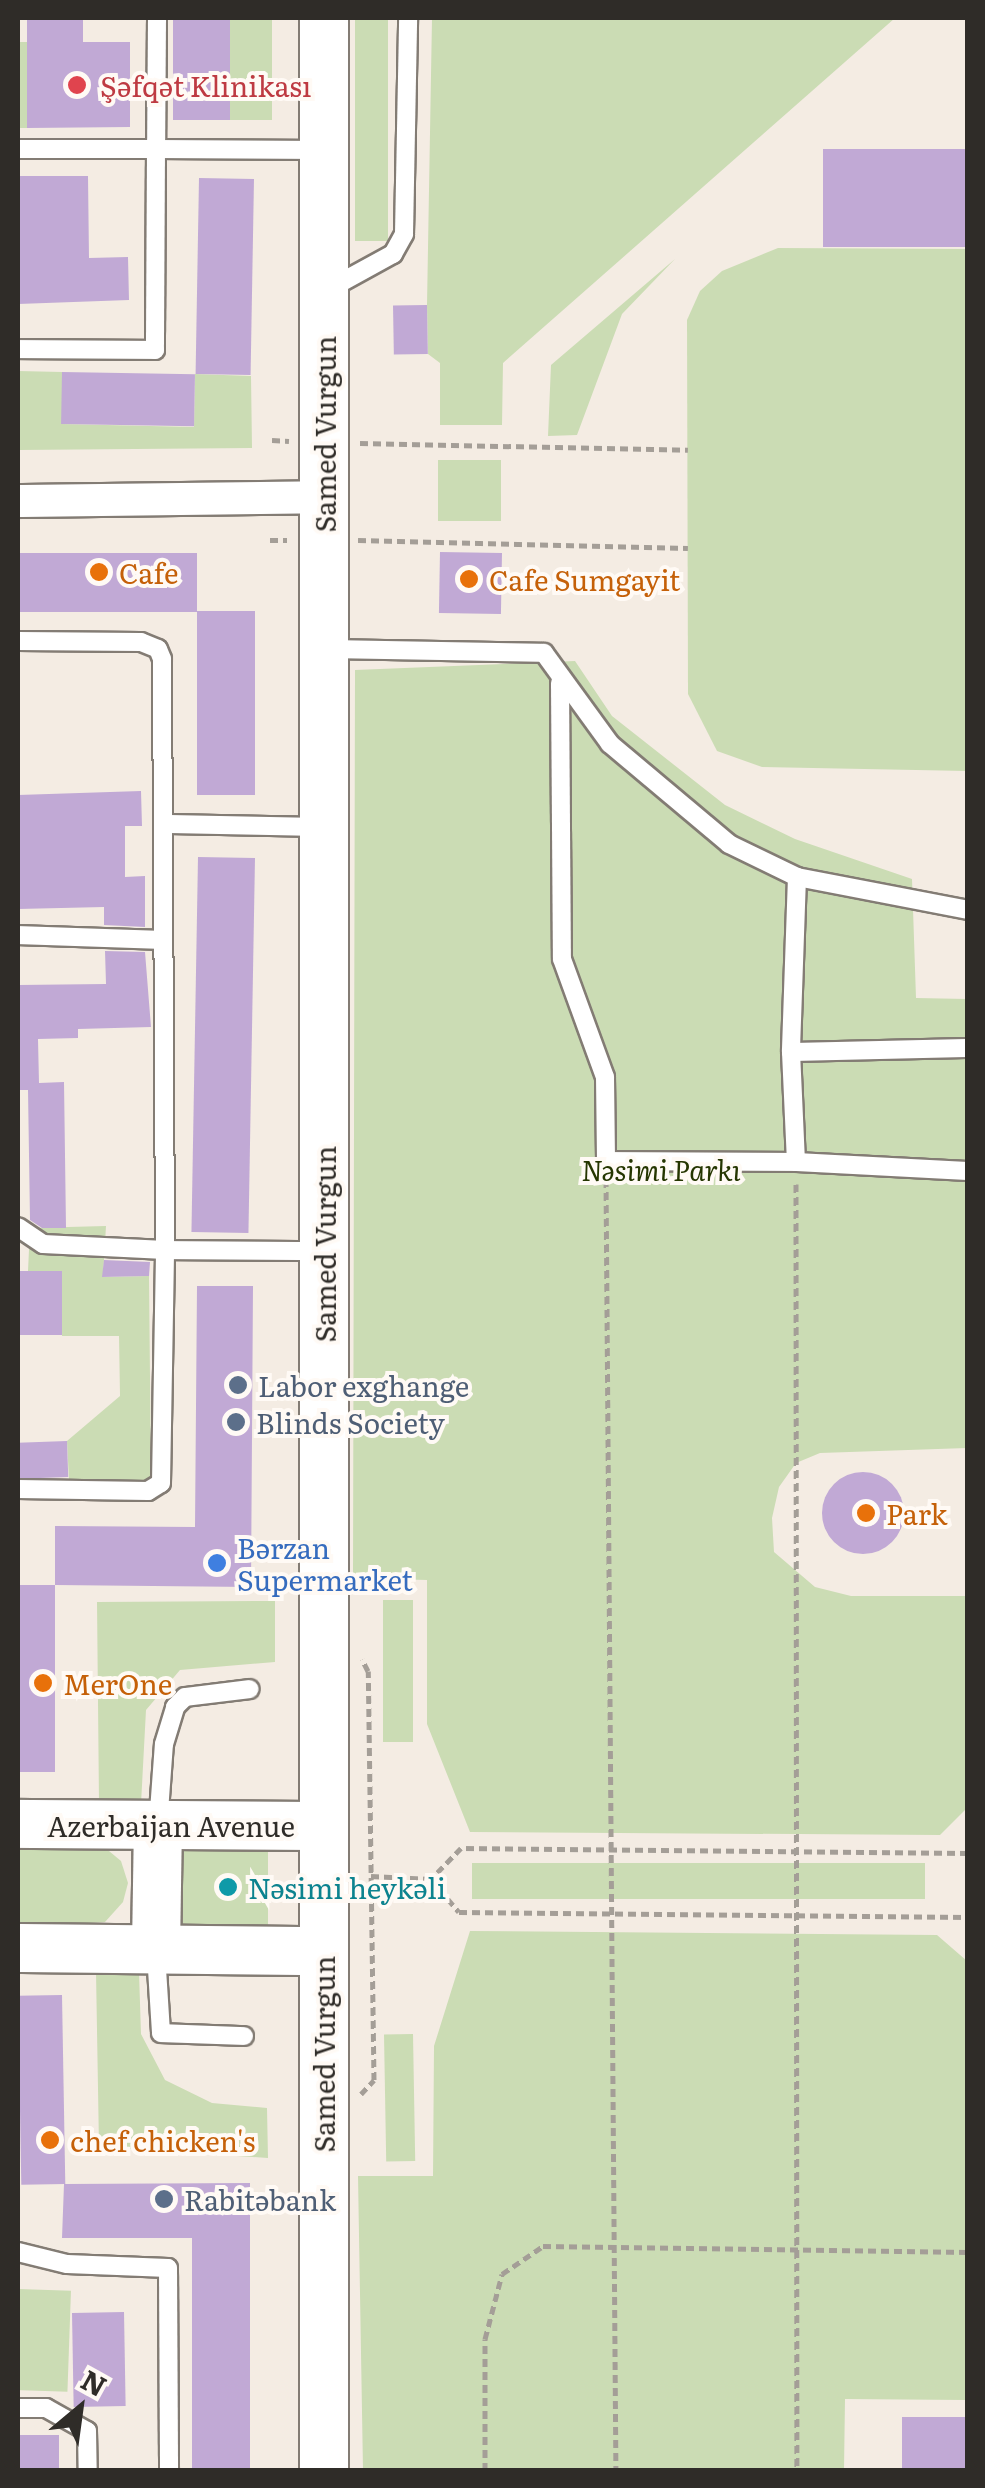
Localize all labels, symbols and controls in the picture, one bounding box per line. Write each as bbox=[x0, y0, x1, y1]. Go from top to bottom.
place label: Şəfqət Klinikası bbox=[100, 68, 311, 102]
marker: Şəfqət Klinikası bbox=[64, 72, 90, 98]
street label: Samed Vurgun bbox=[307, 336, 341, 532]
place label: Cafe bbox=[119, 555, 178, 589]
marker: Cafe bbox=[88, 561, 110, 583]
place label: Cafe Sumgayit bbox=[489, 562, 680, 596]
marker: Cafe Sumgayit bbox=[458, 568, 480, 590]
street label: Samed Vurgun bbox=[307, 1146, 341, 1342]
park label: Nəsimi Parkı bbox=[581, 1152, 741, 1186]
place label: Labor exghange bbox=[258, 1368, 469, 1402]
marker: Labor exghange bbox=[227, 1374, 249, 1396]
place label: Blinds Society bbox=[256, 1405, 445, 1439]
marker: Blinds Society bbox=[225, 1411, 247, 1433]
place label: Park bbox=[886, 1496, 947, 1530]
marker: Park bbox=[855, 1502, 877, 1524]
place label: Bərzan Supermarket bbox=[237, 1530, 413, 1596]
marker: Bərzan Supermarket bbox=[206, 1552, 228, 1574]
place label: MerOne bbox=[63, 1666, 172, 1700]
marker: MerOne bbox=[32, 1672, 54, 1694]
street label: Azerbaijan Avenue bbox=[47, 1808, 295, 1842]
place label: Nəsimi heykəli bbox=[248, 1870, 446, 1904]
marker: Nəsimi heykəli bbox=[217, 1876, 239, 1898]
street label: Samed Vurgun bbox=[306, 1956, 340, 2152]
place label: chef chicken's bbox=[70, 2123, 255, 2157]
marker: chef chicken's bbox=[39, 2129, 61, 2151]
place label: Rabitəbank bbox=[184, 2182, 336, 2216]
marker: Rabitəbank bbox=[153, 2188, 175, 2210]
north arrow bbox=[30, 2358, 130, 2458]
text: N bbox=[74, 2358, 115, 2406]

